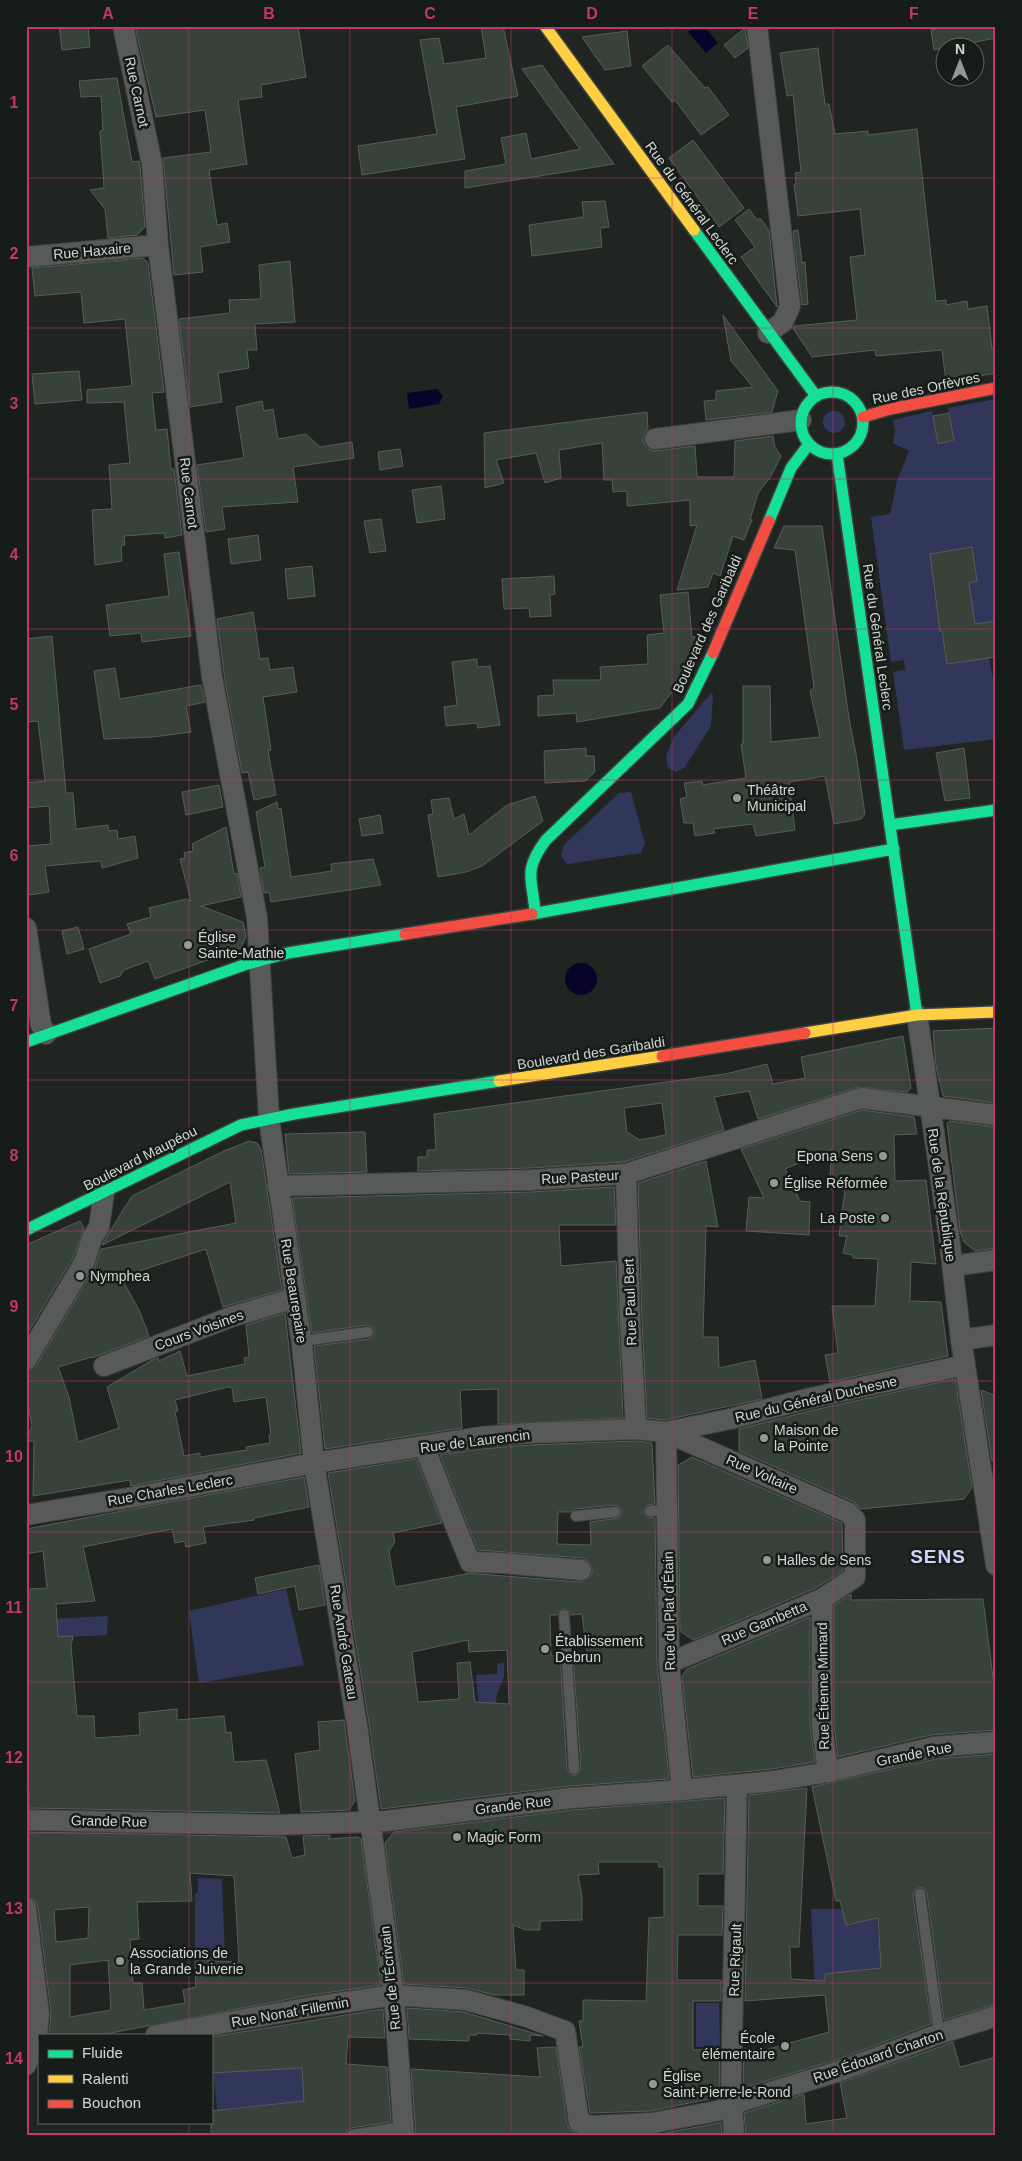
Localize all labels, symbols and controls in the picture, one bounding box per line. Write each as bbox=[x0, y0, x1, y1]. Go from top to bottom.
text: A bbox=[102, 5, 114, 22]
text: B bbox=[263, 5, 275, 22]
text: C bbox=[424, 5, 436, 22]
text: D bbox=[586, 5, 598, 22]
text: E bbox=[748, 5, 759, 22]
text: F bbox=[909, 5, 919, 22]
north arrow bbox=[934, 38, 984, 88]
text: N bbox=[955, 41, 965, 57]
street label: Rue Carnot bbox=[122, 55, 152, 129]
text: 1 bbox=[10, 94, 19, 111]
street label: Rue du Général Leclerc bbox=[642, 138, 742, 268]
street label: Rue Haxaire bbox=[53, 240, 132, 262]
text: 2 bbox=[10, 245, 19, 262]
street label: Rue des Orfèvres bbox=[871, 369, 981, 407]
text: 3 bbox=[10, 395, 19, 412]
street label: Rue Carnot bbox=[177, 456, 201, 530]
text: 4 bbox=[10, 546, 19, 563]
street label: Boulevard des Garibaldi bbox=[669, 552, 745, 696]
street label: Rue du Général Leclerc bbox=[860, 563, 896, 711]
text: 5 bbox=[10, 696, 19, 713]
place label: Théâtre Municipal bbox=[747, 782, 806, 814]
marker: Théâtre Municipal bbox=[731, 792, 743, 804]
text: 6 bbox=[10, 847, 19, 864]
place label: Église Sainte-Mathie bbox=[198, 929, 285, 961]
marker: Église Sainte-Mathie bbox=[182, 939, 194, 951]
text: 7 bbox=[10, 997, 19, 1014]
street label: Boulevard des Garibaldi bbox=[516, 1033, 666, 1073]
street label: Boulevard Maupéou bbox=[81, 1122, 199, 1194]
street label: Rue de la République bbox=[925, 1127, 959, 1263]
text: 8 bbox=[10, 1147, 19, 1164]
place label: Epona Sens bbox=[797, 1148, 873, 1164]
marker: Epona Sens bbox=[877, 1150, 889, 1162]
street label: Rue Pasteur bbox=[541, 1167, 620, 1187]
place label: Église Réformée bbox=[784, 1175, 888, 1191]
marker: Église Réformée bbox=[768, 1177, 780, 1189]
place label: La Poste bbox=[820, 1210, 875, 1226]
marker: La Poste bbox=[879, 1212, 891, 1224]
street label: Rue Beaurepaire bbox=[278, 1237, 310, 1345]
street label: Rue Paul Bert bbox=[620, 1258, 640, 1346]
place label: Nymphea bbox=[90, 1268, 150, 1284]
marker: Nymphea bbox=[74, 1270, 86, 1282]
text: 9 bbox=[10, 1298, 19, 1315]
street label: Cours Voisines bbox=[152, 1307, 246, 1353]
street label: Rue du Général Duchesne bbox=[733, 1373, 899, 1425]
place label: Maison de la Pointe bbox=[774, 1422, 839, 1454]
street label: Rue de Laurencin bbox=[419, 1426, 531, 1456]
marker: Maison de la Pointe bbox=[758, 1432, 770, 1444]
text: 10 bbox=[5, 1448, 23, 1465]
street label: Rue Voltaire bbox=[724, 1451, 800, 1497]
street label: Rue Charles Leclerc bbox=[106, 1471, 234, 1509]
district label: SENS bbox=[910, 1546, 966, 1567]
street label: Rue du Plat d'Étain bbox=[660, 1551, 678, 1671]
place label: Halles de Sens bbox=[777, 1552, 871, 1568]
marker: Halles de Sens bbox=[761, 1554, 773, 1566]
street label: Rue André Gateau bbox=[327, 1583, 361, 1701]
street label: Rue Gambetta bbox=[719, 1598, 809, 1648]
text: 11 bbox=[6, 1599, 23, 1616]
street label: Rue Étienne Mimard bbox=[814, 1622, 832, 1750]
place label: Établissement Debrun bbox=[555, 1633, 643, 1665]
marker: Établissement Debrun bbox=[539, 1643, 551, 1655]
street label: Grande Rue bbox=[875, 1739, 953, 1769]
text: 12 bbox=[5, 1749, 23, 1766]
street label: Grande Rue bbox=[474, 1792, 552, 1818]
street label: Grande Rue bbox=[71, 1812, 147, 1830]
place label: Magic Form bbox=[467, 1829, 541, 1845]
marker: Magic Form bbox=[451, 1831, 463, 1843]
text: 13 bbox=[5, 1900, 23, 1917]
street label: Rue Rigault bbox=[726, 1923, 744, 1997]
street label: Rue de l'Écrivain bbox=[377, 1925, 403, 2031]
place label: Associations de la Grande Juiverie bbox=[130, 1945, 244, 1977]
marker: Associations de la Grande Juiverie bbox=[114, 1955, 126, 1967]
street label: Rue Nonat Fillemin bbox=[230, 1994, 350, 2030]
street label: Rue Édouard Charton bbox=[811, 2026, 945, 2086]
place label: École élémentaire bbox=[702, 2030, 775, 2062]
legend bbox=[38, 2034, 212, 2124]
marker: École élémentaire bbox=[779, 2040, 791, 2052]
text: Fluide bbox=[82, 2044, 123, 2061]
text: 14 bbox=[5, 2050, 23, 2067]
place label: Église Saint-Pierre-le-Rond bbox=[663, 2068, 791, 2100]
text: Ralenti bbox=[82, 2070, 129, 2087]
marker: Église Saint-Pierre-le-Rond bbox=[647, 2078, 659, 2090]
text: Bouchon bbox=[82, 2094, 141, 2111]

